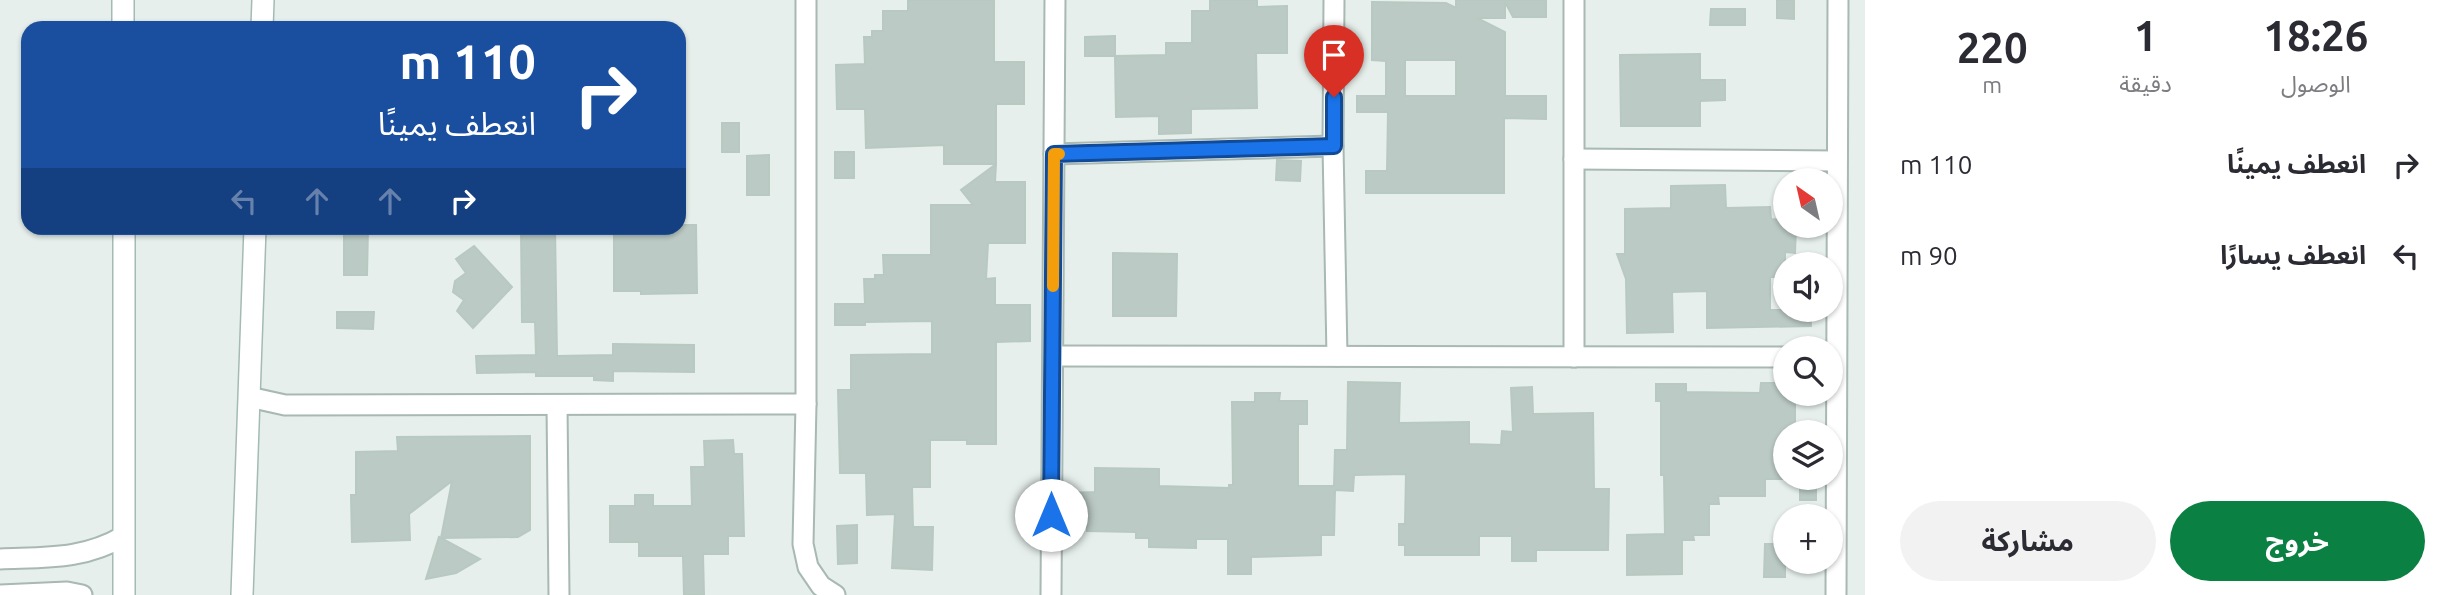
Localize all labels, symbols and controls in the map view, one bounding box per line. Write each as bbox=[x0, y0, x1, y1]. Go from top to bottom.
text: 1 bbox=[2134, 12, 2157, 59]
text: 18:26 bbox=[2263, 12, 2368, 59]
text: 220 bbox=[1957, 24, 2028, 71]
pin bbox=[1304, 25, 1364, 97]
text: 110 m bbox=[399, 33, 536, 88]
icon: arrive bbox=[1315, 36, 1353, 74]
icon: right bbox=[560, 49, 651, 140]
text: دقيقة bbox=[2119, 71, 2172, 96]
text: الوصول bbox=[2281, 71, 2351, 96]
text: m bbox=[1982, 72, 2002, 97]
text: انعطف يمينًا bbox=[378, 105, 536, 141]
icon: right bbox=[2387, 146, 2425, 184]
text: انعطف يمينًا bbox=[2227, 149, 2366, 178]
text: 110 m bbox=[1900, 150, 1972, 179]
north arrow bbox=[1773, 168, 1843, 238]
map controls bbox=[1773, 168, 1843, 574]
icon: left bbox=[225, 182, 263, 220]
icon: ahead bbox=[298, 182, 336, 220]
icon: ahead bbox=[371, 182, 409, 220]
icon: right bbox=[444, 182, 482, 220]
icon: left bbox=[2387, 237, 2425, 275]
text: انعطف يسارًا bbox=[2220, 240, 2366, 269]
text: 90 m bbox=[1900, 241, 1958, 270]
button: sound bbox=[1773, 252, 1843, 322]
button: search bbox=[1773, 336, 1843, 406]
button: layers bbox=[1773, 420, 1843, 490]
position arrow bbox=[1014, 478, 1088, 552]
button: مشاركة bbox=[1900, 501, 2156, 581]
button: خروج bbox=[2170, 501, 2425, 581]
button: + bbox=[1773, 504, 1843, 574]

